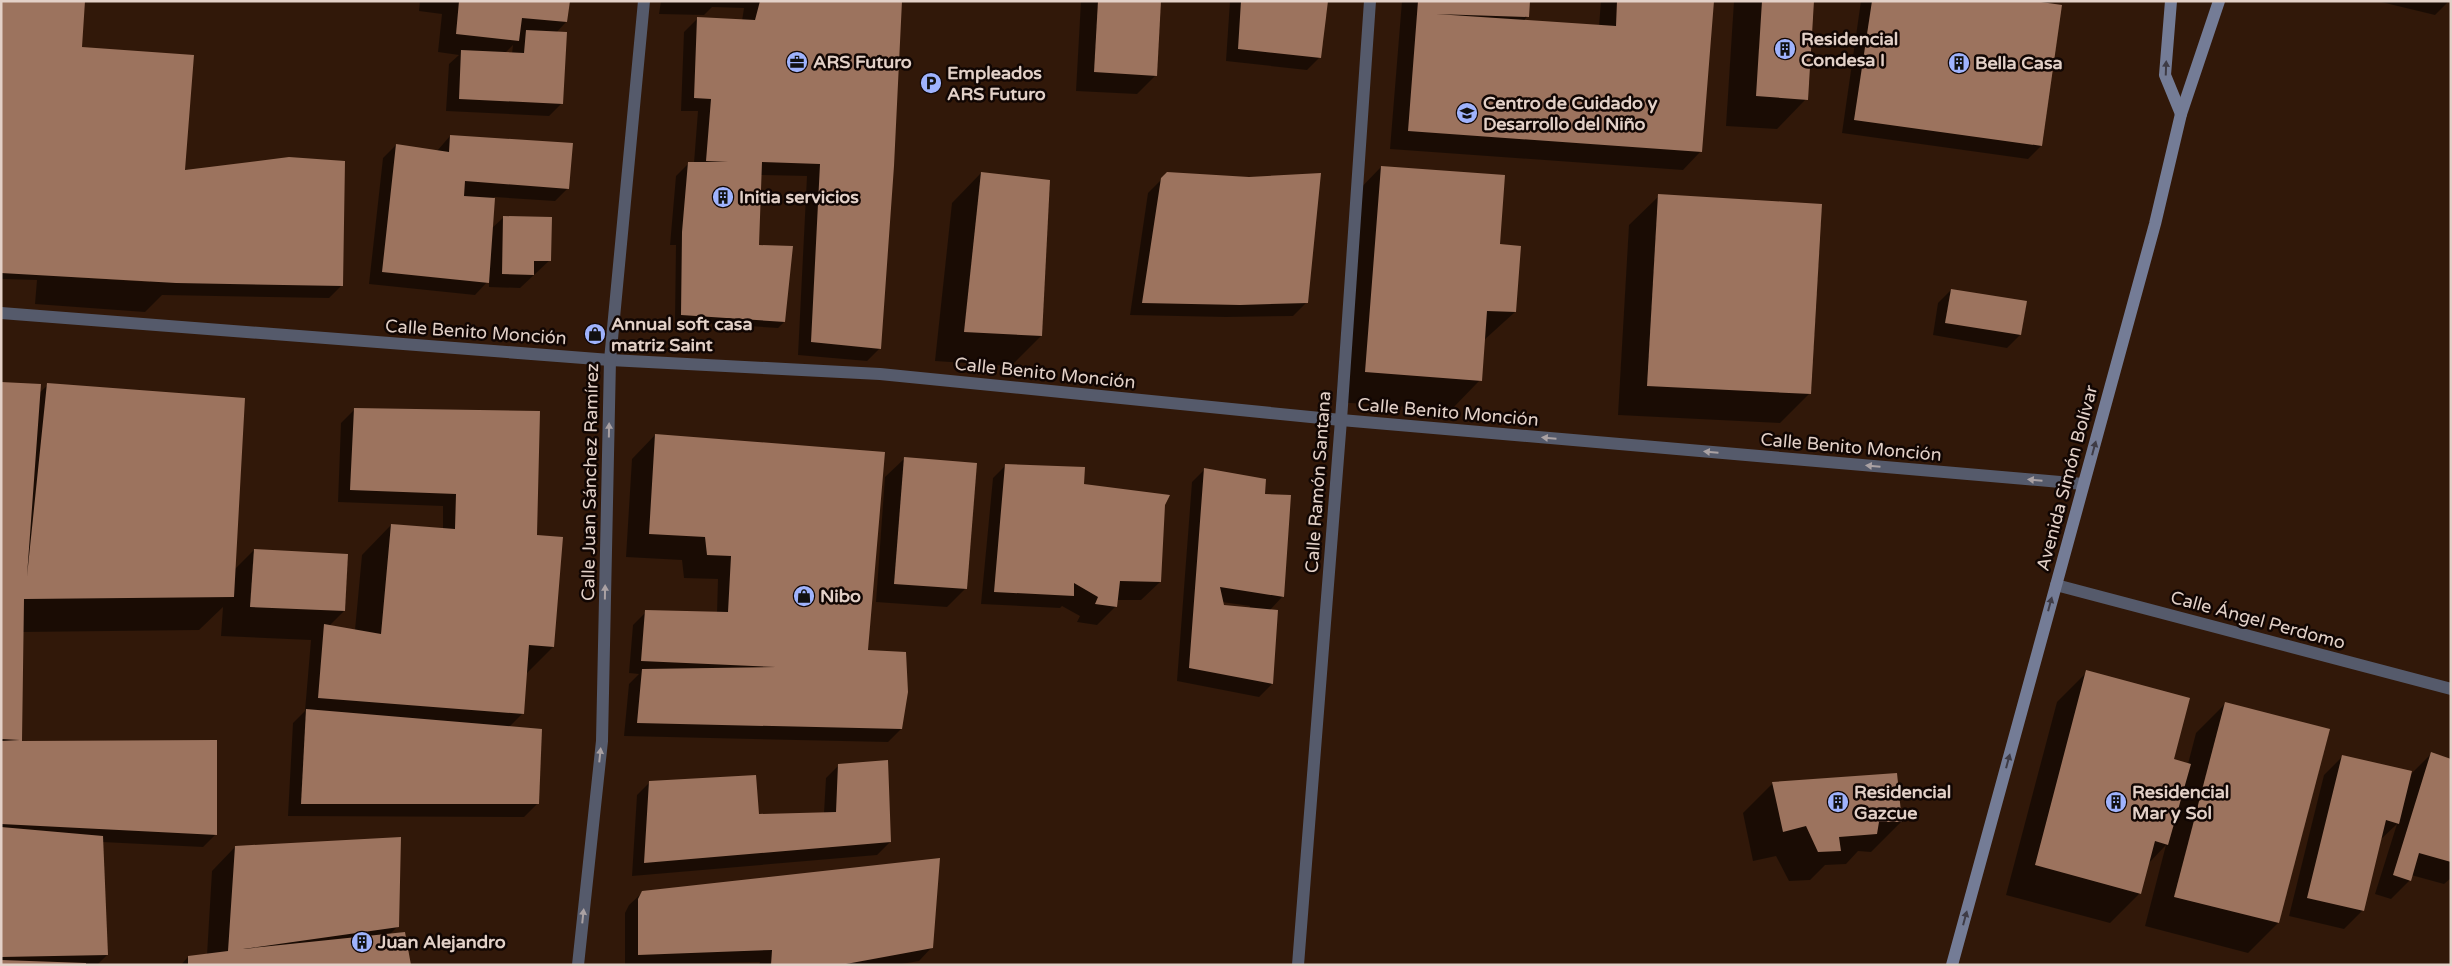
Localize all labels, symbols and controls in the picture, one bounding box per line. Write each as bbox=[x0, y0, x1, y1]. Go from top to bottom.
place label: Residencial Condesa I bbox=[1801, 28, 1898, 71]
building icon: Residencial Condesa I bbox=[1773, 37, 1797, 61]
office icon: ARS Futuro bbox=[785, 50, 809, 74]
place label: ARS Futuro bbox=[813, 51, 912, 73]
building icon: Bella Casa bbox=[1947, 51, 1971, 75]
place label: Bella Casa bbox=[1975, 52, 2063, 74]
one-way arrow bbox=[2163, 60, 2171, 76]
place label: Empleados ARS Futuro bbox=[947, 62, 1046, 105]
parking icon: Empleados ARS Futuro bbox=[919, 71, 943, 95]
place label: Centro de Cuidado y Desarrollo del Niño bbox=[1483, 92, 1658, 135]
school or university icon: Centro de Cuidado y Desarrollo del Niño bbox=[1455, 101, 1479, 125]
building icon: Initia servicios bbox=[711, 185, 735, 209]
place label: Initia servicios bbox=[739, 186, 859, 208]
place label: Annual soft casa matriz Saint bbox=[611, 313, 753, 356]
street label: Calle Benito Monción bbox=[385, 315, 567, 349]
shop icon: Annual soft casa matriz Saint bbox=[583, 322, 607, 346]
street label: Calle Benito Monción bbox=[953, 353, 1137, 393]
street label: Calle Juan Sánchez Ramírez bbox=[577, 363, 603, 601]
street label: Avenida Simón Bolívar bbox=[2032, 383, 2102, 573]
street label: Calle Ramón Santana bbox=[1301, 390, 1335, 574]
street label: Calle Benito Monción bbox=[1356, 393, 1540, 431]
one-way arrow bbox=[605, 422, 613, 438]
street label: Calle Benito Monción bbox=[1759, 428, 1943, 466]
one-way arrow bbox=[1541, 434, 1557, 442]
one-way arrow bbox=[2090, 440, 2098, 455]
one-way arrow bbox=[1703, 448, 1719, 456]
one-way arrow bbox=[1865, 462, 1881, 470]
one-way arrow bbox=[2027, 476, 2043, 484]
one-way arrow bbox=[601, 584, 609, 600]
shop icon: Nibo bbox=[792, 584, 816, 608]
place label: Nibo bbox=[820, 585, 861, 607]
street label: Calle Ángel Perdomo bbox=[2168, 586, 2348, 654]
one-way arrow bbox=[2047, 597, 2055, 612]
one-way arrow bbox=[596, 746, 604, 762]
one-way arrow bbox=[2004, 753, 2012, 768]
place label: Residencial Gazcue bbox=[1854, 781, 1951, 824]
place label: Residencial Mar y Sol bbox=[2132, 781, 2229, 824]
building icon: Residencial Gazcue bbox=[1826, 790, 1850, 814]
building icon: Residencial Mar y Sol bbox=[2104, 790, 2128, 814]
one-way arrow bbox=[579, 908, 587, 924]
one-way arrow bbox=[1961, 910, 1969, 925]
building icon: Juan Alejandro bbox=[350, 930, 374, 954]
place label: Juan Alejandro bbox=[377, 931, 506, 953]

